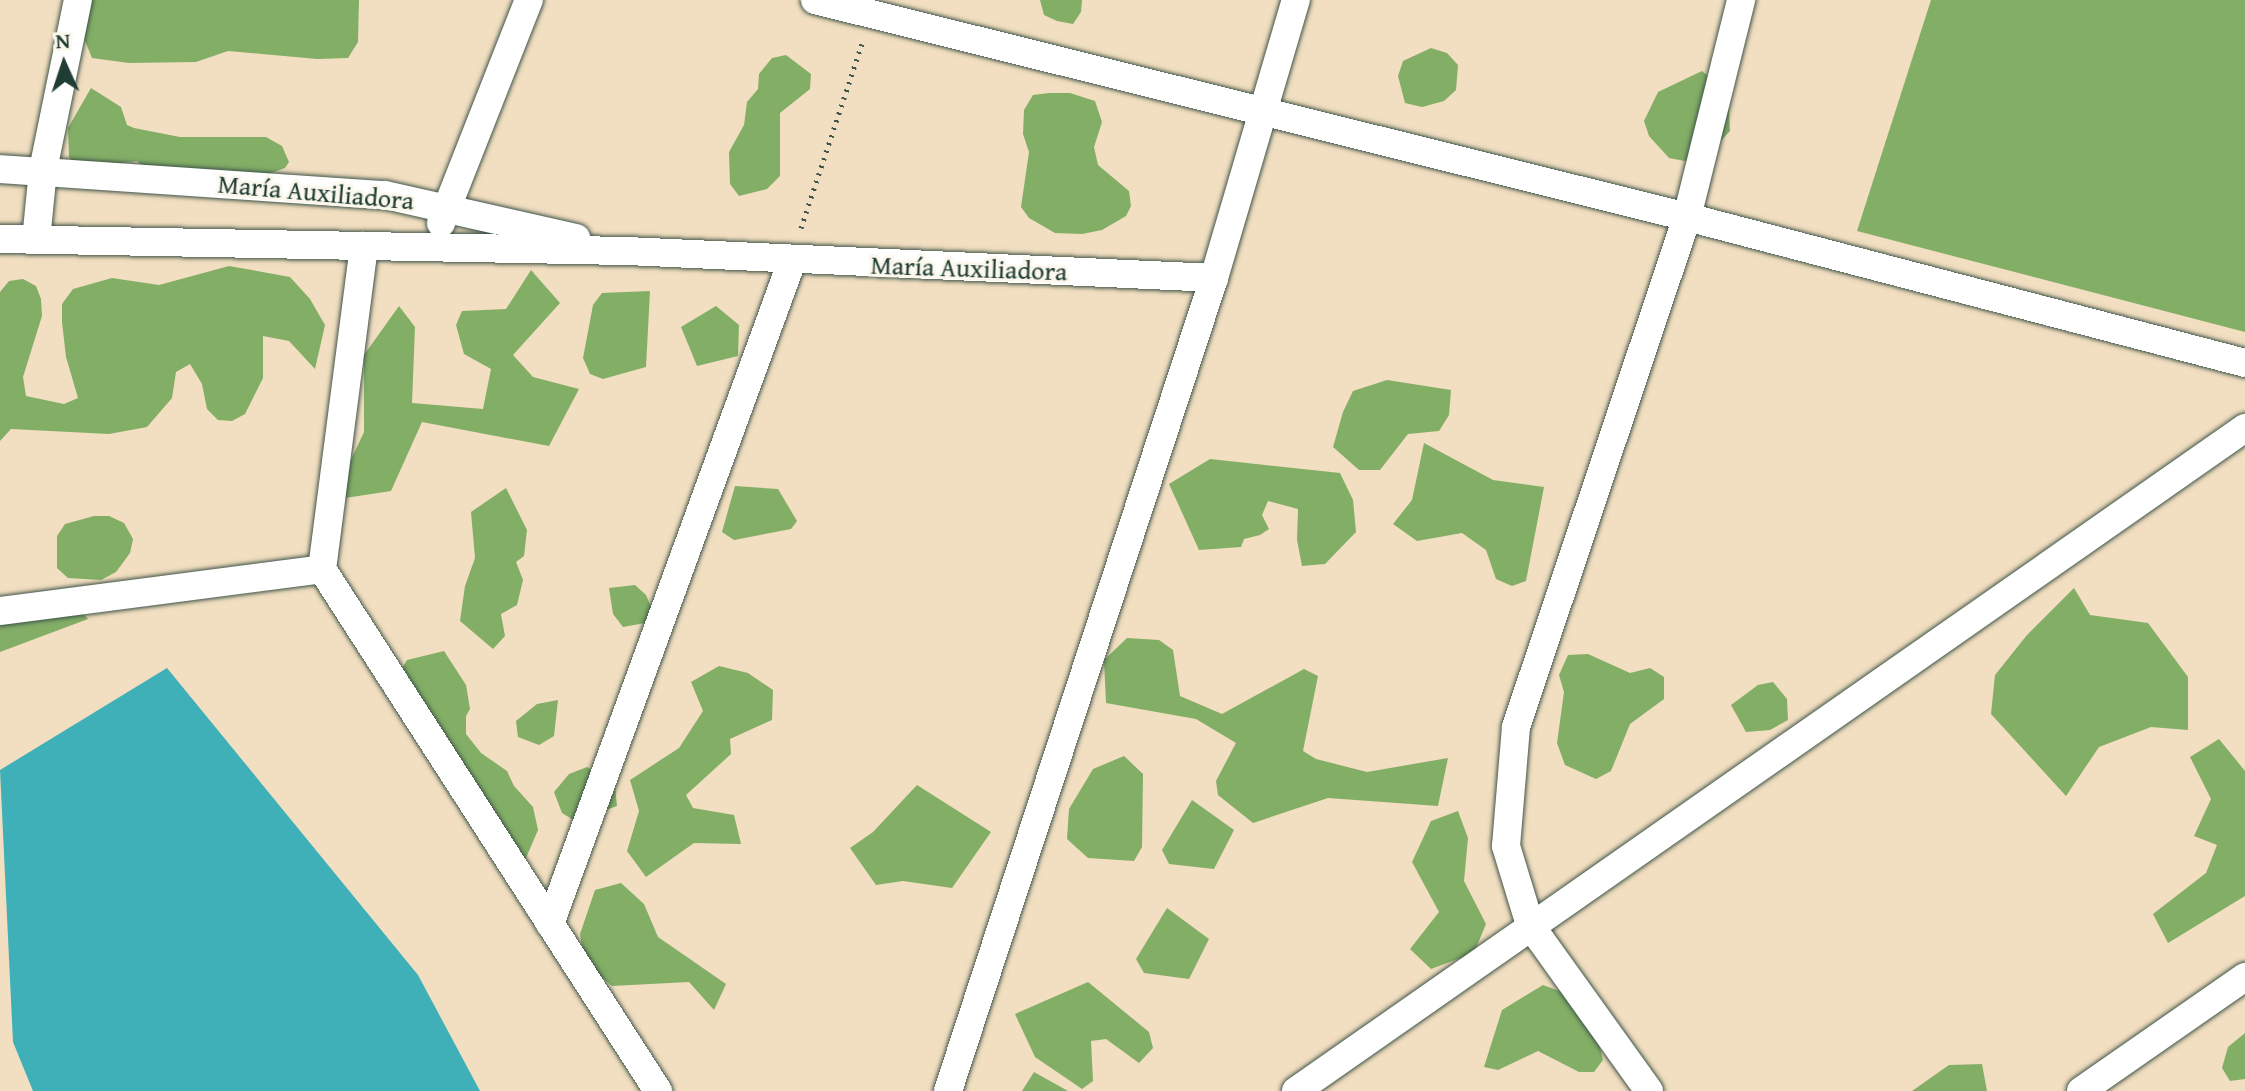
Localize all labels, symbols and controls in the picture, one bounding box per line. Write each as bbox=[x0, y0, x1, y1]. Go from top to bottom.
north arrow bbox=[24, 24, 104, 104]
text: N bbox=[55, 24, 71, 56]
street label: María Auxiliadora bbox=[217, 168, 415, 216]
street label: María Auxiliadora bbox=[870, 249, 1068, 287]

